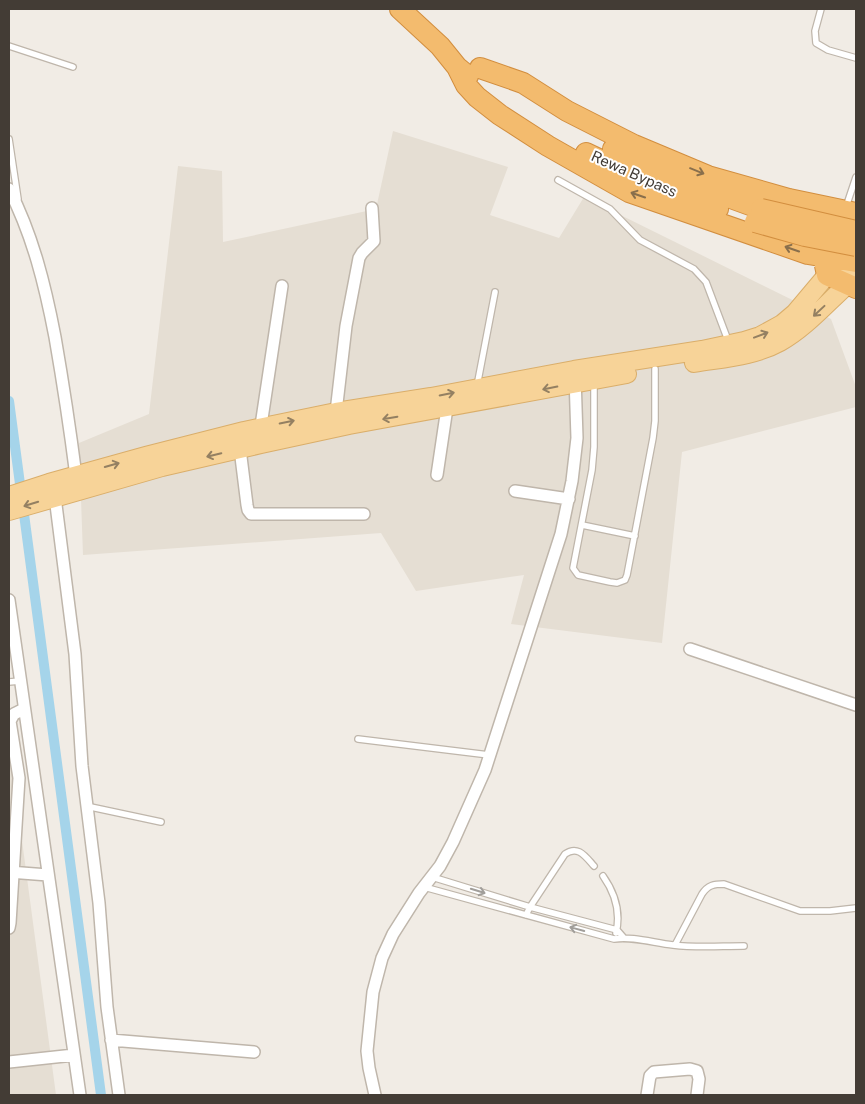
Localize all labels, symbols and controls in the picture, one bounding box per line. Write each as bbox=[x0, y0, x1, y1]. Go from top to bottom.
street label: Rewa Bypass bbox=[589, 147, 680, 200]
one-way arrow bbox=[689, 167, 704, 176]
one-way arrow bbox=[631, 190, 646, 199]
one-way arrow bbox=[784, 243, 800, 253]
one-way arrow bbox=[812, 305, 825, 317]
one-way arrow bbox=[753, 330, 768, 339]
one-way arrow bbox=[542, 384, 558, 393]
one-way arrow bbox=[439, 388, 455, 398]
one-way arrow bbox=[383, 414, 399, 423]
one-way arrow bbox=[279, 417, 295, 427]
one-way arrow bbox=[206, 451, 222, 460]
one-way arrow bbox=[104, 460, 120, 470]
one-way arrow bbox=[23, 500, 39, 510]
one-way arrow bbox=[470, 887, 486, 897]
one-way arrow bbox=[569, 923, 585, 933]

